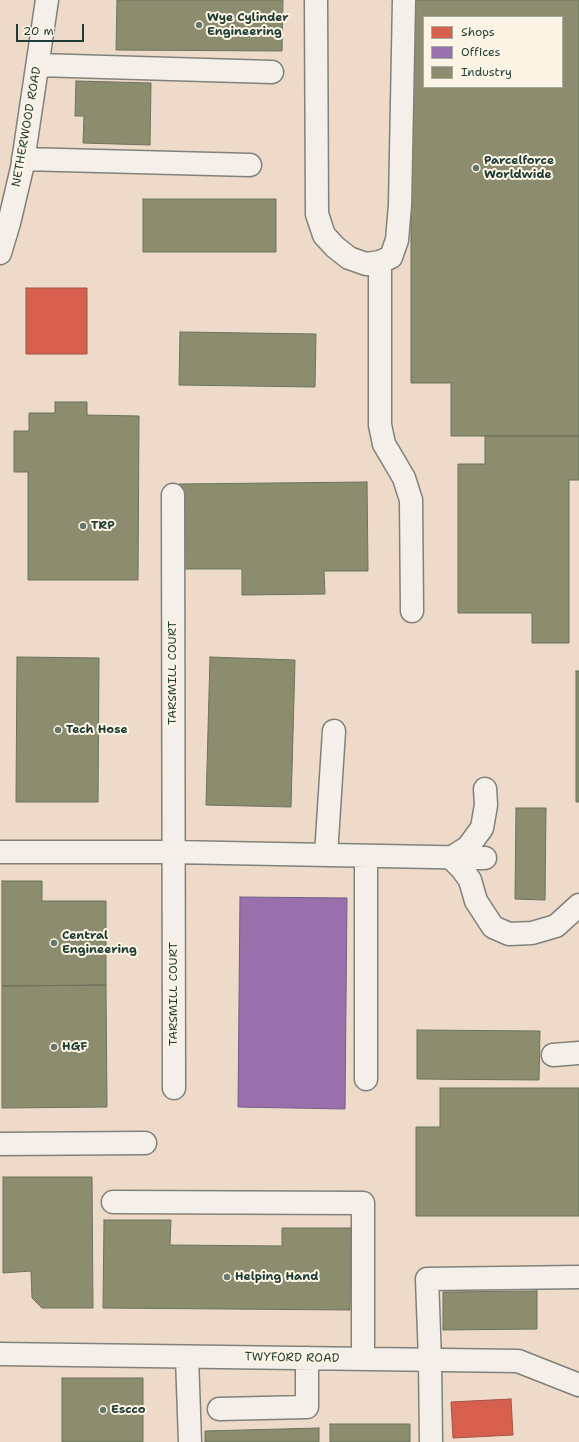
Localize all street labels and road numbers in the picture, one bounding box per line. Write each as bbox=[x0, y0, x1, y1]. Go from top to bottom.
street label: NETHERWOOD ROAD bbox=[9, 66, 45, 188]
street label: TARSMILL COURT bbox=[166, 621, 180, 725]
street label: TARSMILL COURT bbox=[167, 942, 181, 1046]
street label: TWYFORD ROAD bbox=[244, 1350, 340, 1366]

